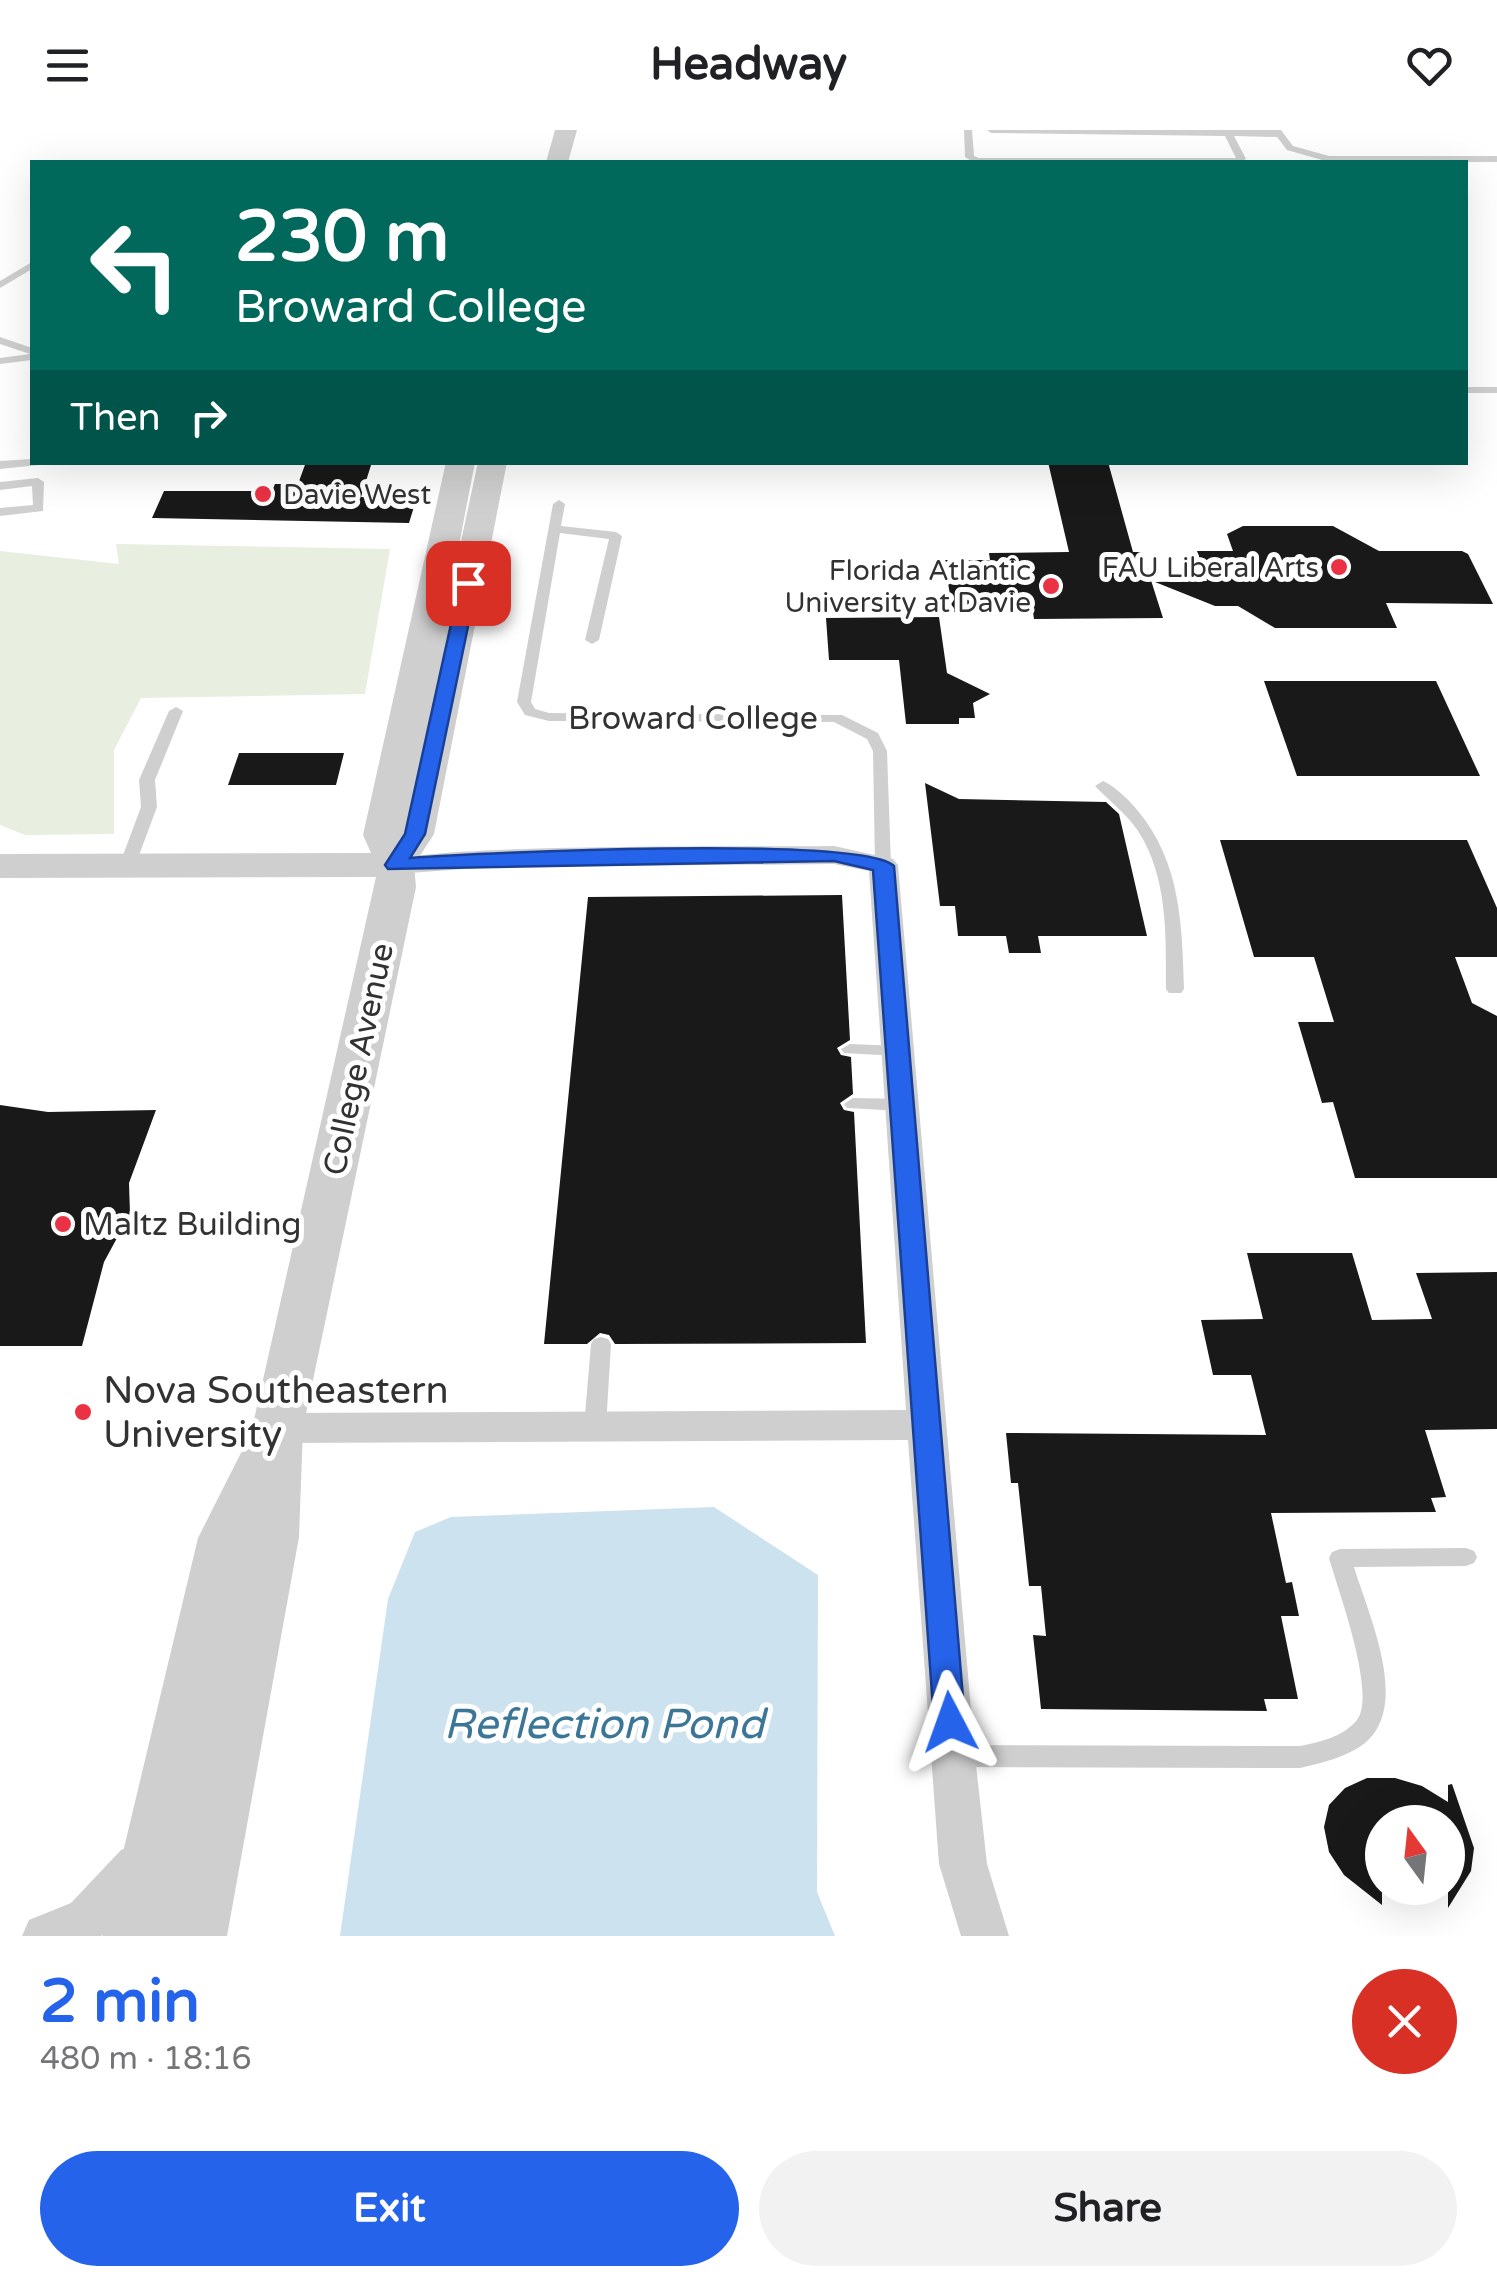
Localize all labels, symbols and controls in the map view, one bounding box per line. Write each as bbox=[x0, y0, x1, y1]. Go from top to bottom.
icon: menu bbox=[40, 38, 95, 93]
text: Headway bbox=[650, 38, 847, 92]
icon: heart bbox=[1402, 38, 1457, 93]
text: 230 m bbox=[235, 196, 449, 280]
icon: left bbox=[70, 200, 200, 330]
text: Broward College bbox=[235, 281, 586, 335]
icon: right bbox=[181, 390, 236, 445]
text: Then bbox=[70, 395, 161, 441]
place label: Davie West bbox=[283, 478, 431, 512]
marker: Davie West bbox=[252, 483, 274, 505]
pin bbox=[426, 541, 511, 626]
place label: FAU Liberal Arts bbox=[1102, 551, 1319, 585]
place label: Florida Atlantic University at Davie bbox=[784, 554, 1031, 620]
icon: arrive bbox=[441, 556, 496, 611]
marker: FAU Liberal Arts bbox=[1328, 556, 1350, 578]
marker: Florida Atlantic University at Davie bbox=[1040, 575, 1062, 597]
street label: Broward College bbox=[568, 700, 818, 738]
street label: College Avenue bbox=[316, 940, 402, 1179]
place label: Maltz Building bbox=[83, 1206, 302, 1244]
marker: Maltz Building bbox=[52, 1213, 74, 1235]
place label: Nova Southeastern University bbox=[103, 1368, 449, 1458]
marker: Nova Southeastern University bbox=[72, 1401, 94, 1423]
position arrow bbox=[898, 1670, 1002, 1774]
water label: Reflection Pond bbox=[444, 1699, 769, 1750]
north arrow bbox=[1365, 1805, 1465, 1905]
map controls bbox=[1365, 1805, 1465, 1905]
text: 2 min bbox=[40, 1966, 200, 2038]
button: close bbox=[1352, 1969, 1457, 2074]
text: 480 m · 18:16 bbox=[40, 2040, 252, 2078]
button: Exit bbox=[40, 2151, 739, 2266]
button: Share bbox=[759, 2151, 1457, 2266]

